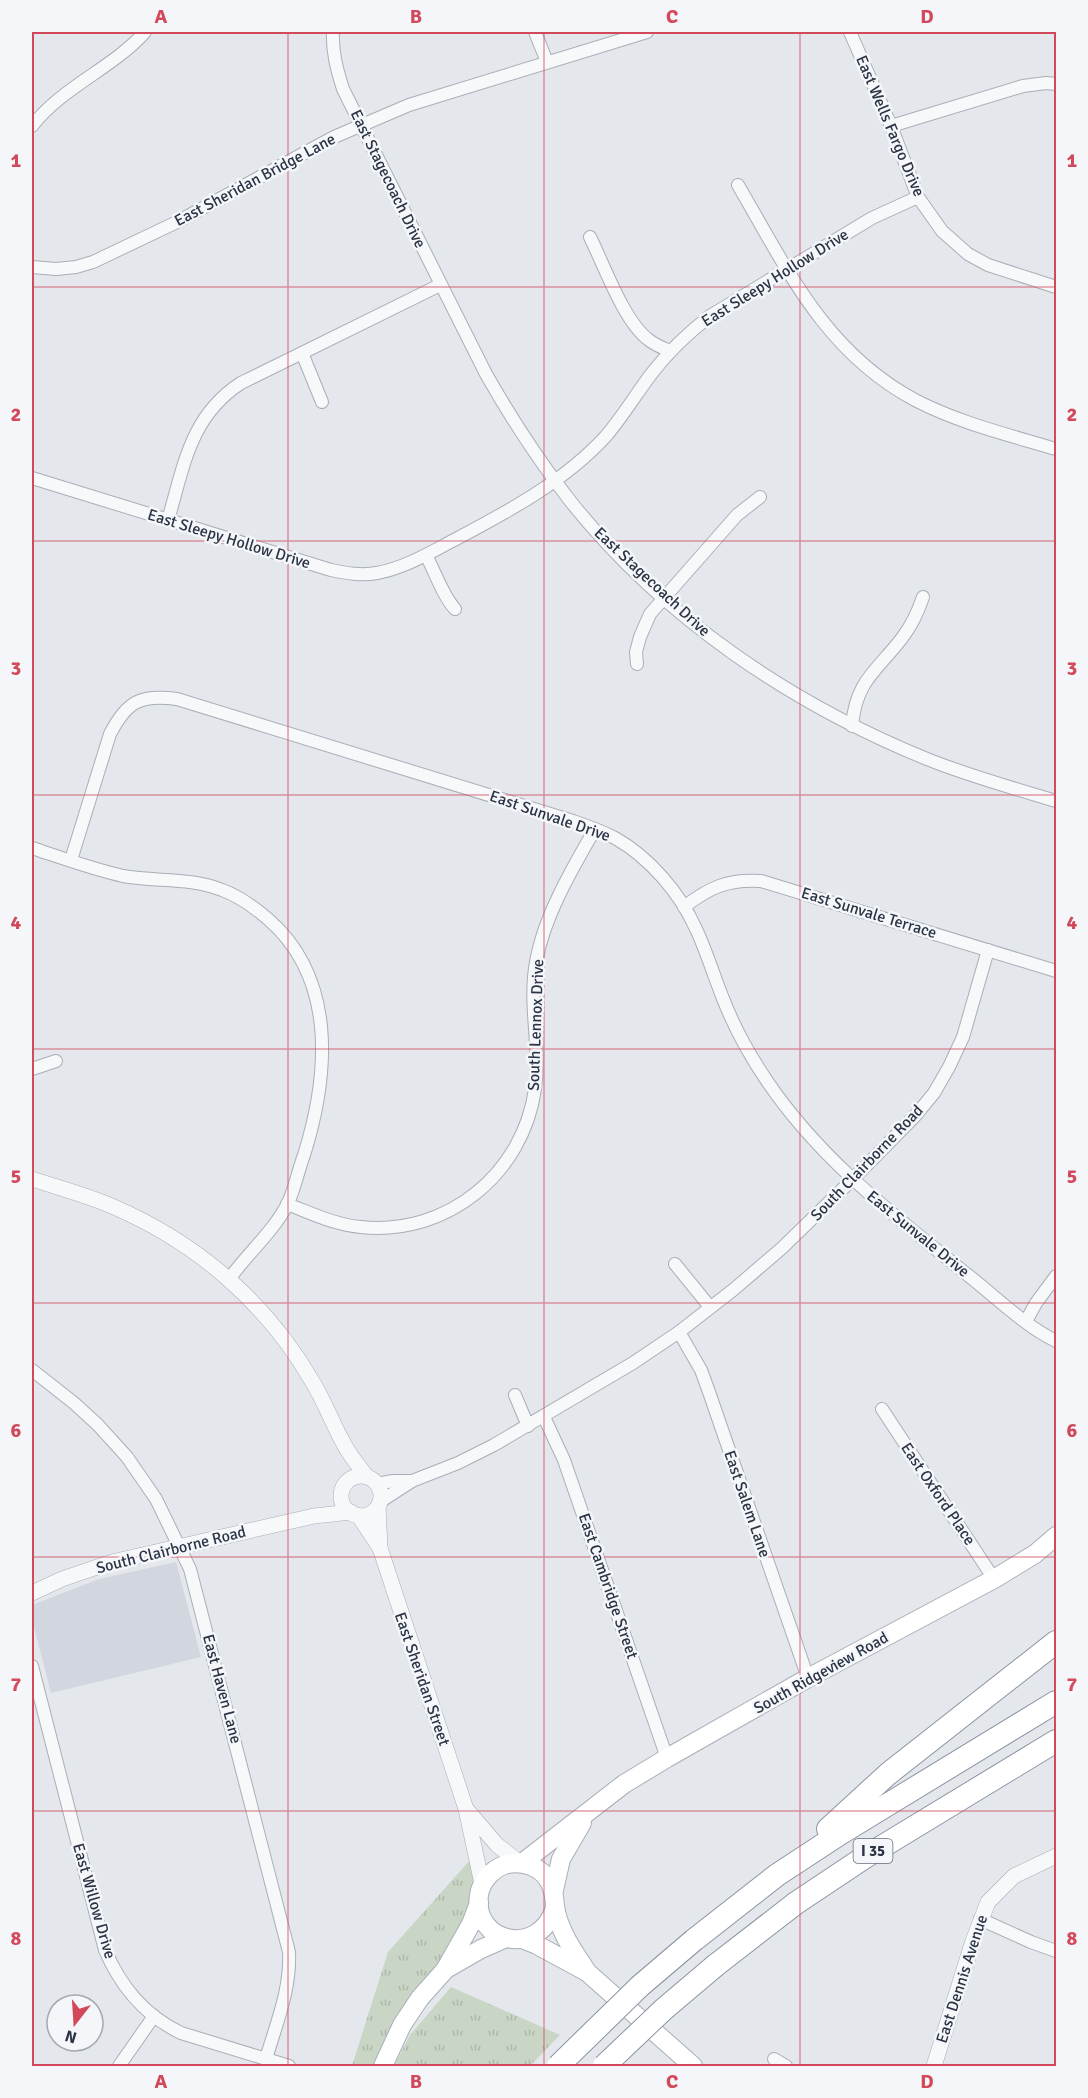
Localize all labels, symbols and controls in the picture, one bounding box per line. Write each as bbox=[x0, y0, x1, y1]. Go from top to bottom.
text: A bbox=[155, 4, 168, 29]
text: B bbox=[410, 4, 422, 29]
text: C bbox=[666, 4, 678, 29]
text: D bbox=[920, 4, 934, 29]
street label: East Wells Fargo Drive bbox=[851, 52, 929, 200]
street label: East Stagecoach Drive bbox=[346, 107, 430, 251]
street label: East Sheridan Bridge Lane bbox=[171, 129, 339, 231]
text: 1 bbox=[11, 148, 22, 173]
text: 1 bbox=[1067, 148, 1078, 173]
street label: East Sleepy Hollow Drive bbox=[698, 225, 852, 331]
text: 2 bbox=[11, 402, 21, 427]
text: 2 bbox=[1067, 402, 1077, 427]
street label: East Sleepy Hollow Drive bbox=[145, 505, 313, 573]
street label: East Stagecoach Drive bbox=[590, 523, 714, 641]
text: 3 bbox=[11, 656, 21, 681]
text: 3 bbox=[1067, 656, 1077, 681]
street label: East Sunvale Drive bbox=[487, 786, 613, 846]
street label: East Sunvale Terrace bbox=[799, 883, 939, 943]
text: 4 bbox=[11, 910, 22, 935]
text: 4 bbox=[1067, 910, 1078, 935]
street label: South Lennox Drive bbox=[524, 959, 548, 1091]
street label: South Clairborne Road bbox=[806, 1101, 928, 1225]
text: 5 bbox=[11, 1164, 21, 1189]
text: 5 bbox=[1067, 1164, 1077, 1189]
street label: East Sunvale Drive bbox=[863, 1186, 973, 1282]
text: 6 bbox=[11, 1418, 22, 1443]
text: 6 bbox=[1067, 1418, 1078, 1443]
street label: East Oxford Place bbox=[896, 1439, 980, 1549]
street label: East Salem Lane bbox=[719, 1448, 775, 1560]
street label: East Cambridge Street bbox=[574, 1511, 642, 1662]
street label: South Clairborne Road bbox=[94, 1522, 248, 1578]
street label: East Sheridan Street bbox=[390, 1610, 454, 1749]
street label: South Ridgeview Road bbox=[750, 1628, 892, 1718]
street label: East Haven Lane bbox=[198, 1632, 246, 1746]
text: 7 bbox=[11, 1672, 22, 1697]
text: 7 bbox=[1067, 1672, 1078, 1697]
road number: I 35 bbox=[854, 1839, 892, 1863]
street label: East Willow Drive bbox=[68, 1841, 120, 1961]
street label: East Dennis Avenue bbox=[932, 1912, 992, 2046]
text: 8 bbox=[11, 1926, 22, 1951]
text: 8 bbox=[1067, 1926, 1078, 1951]
north arrow bbox=[45, 1993, 105, 2053]
text: N bbox=[63, 2025, 79, 2048]
text: A bbox=[155, 2069, 168, 2094]
text: B bbox=[410, 2069, 422, 2094]
text: C bbox=[666, 2069, 678, 2094]
text: D bbox=[920, 2069, 934, 2094]

